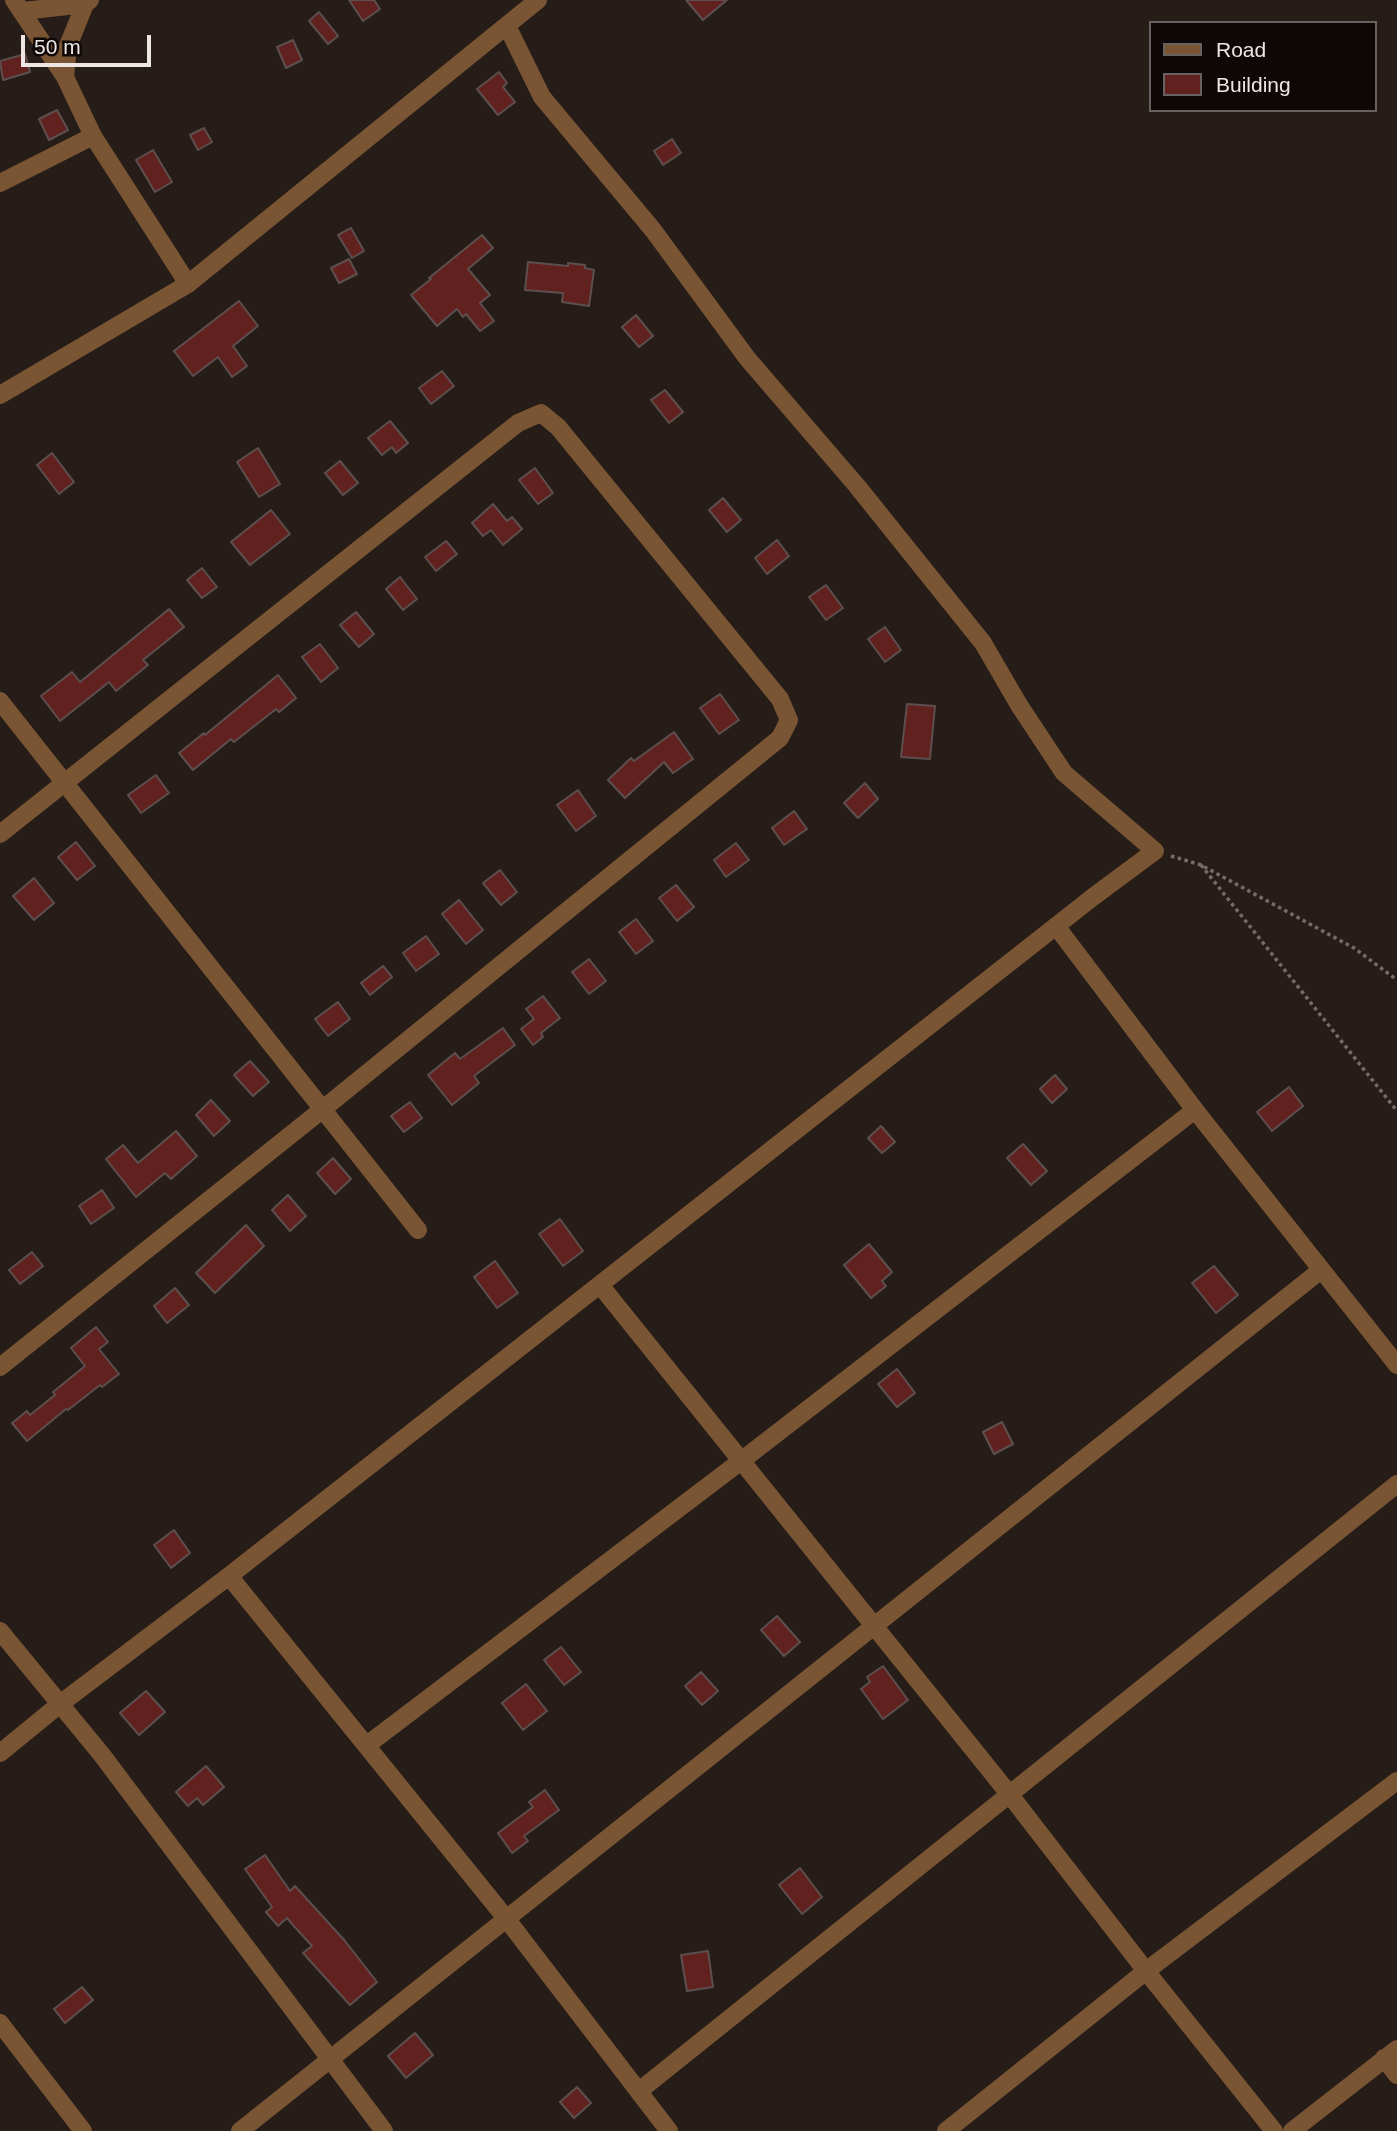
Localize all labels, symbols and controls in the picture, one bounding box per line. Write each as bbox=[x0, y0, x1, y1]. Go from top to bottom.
scale bar bbox=[24, 21, 154, 65]
legend bbox=[1148, 21, 1376, 112]
text: 50 m bbox=[34, 35, 81, 58]
text: Road bbox=[1216, 38, 1266, 61]
text: Building bbox=[1216, 73, 1291, 96]

